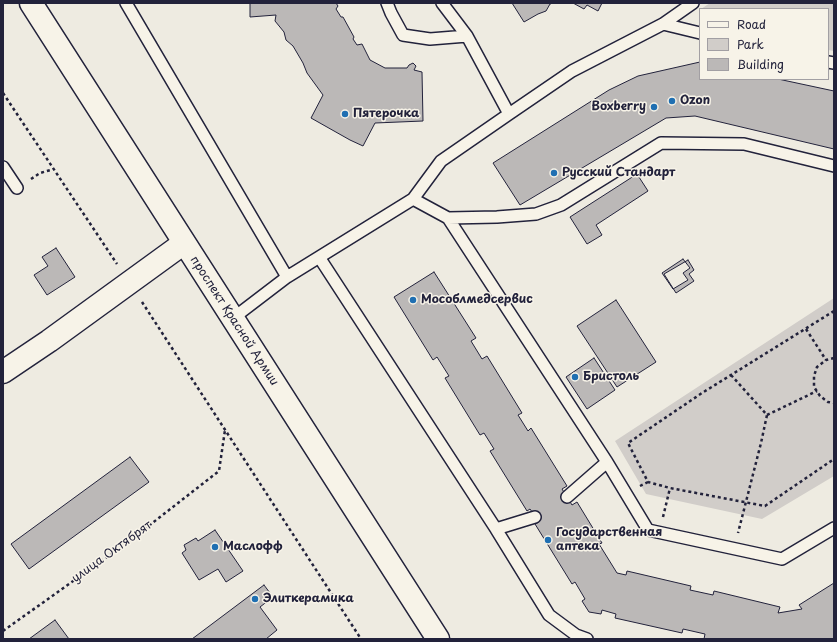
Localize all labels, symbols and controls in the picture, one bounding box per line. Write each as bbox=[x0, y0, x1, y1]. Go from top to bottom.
legend bbox=[699, 8, 829, 80]
text: Road bbox=[737, 15, 766, 33]
text: Park bbox=[737, 35, 764, 53]
text: Building bbox=[737, 55, 784, 73]
place label: Ozon bbox=[680, 94, 710, 108]
marker: Ozon bbox=[667, 96, 677, 106]
place label: Boxberry bbox=[591, 100, 646, 114]
marker: Boxberry bbox=[649, 102, 659, 112]
place label: Пятерочка bbox=[353, 107, 419, 121]
marker: Пятерочка bbox=[340, 109, 350, 119]
place label: Русский Стандарт bbox=[562, 166, 675, 180]
marker: Русский Стандарт bbox=[549, 168, 559, 178]
street label: проспект Красной Армии bbox=[187, 253, 281, 389]
place label: Мособлмедсервис bbox=[421, 293, 533, 307]
marker: Мособлмедсервис bbox=[408, 295, 418, 305]
place label: Бристоль bbox=[583, 370, 639, 384]
marker: Бристоль bbox=[570, 372, 580, 382]
street label: улица Октябрят bbox=[69, 518, 155, 586]
place label: Государственная аптека bbox=[556, 526, 662, 554]
marker: Государственная аптека bbox=[543, 535, 553, 545]
place label: Маслофф bbox=[223, 540, 283, 554]
marker: Маслофф bbox=[210, 542, 220, 552]
place label: Элиткерамика bbox=[263, 592, 354, 606]
marker: Элиткерамика bbox=[250, 594, 260, 604]

